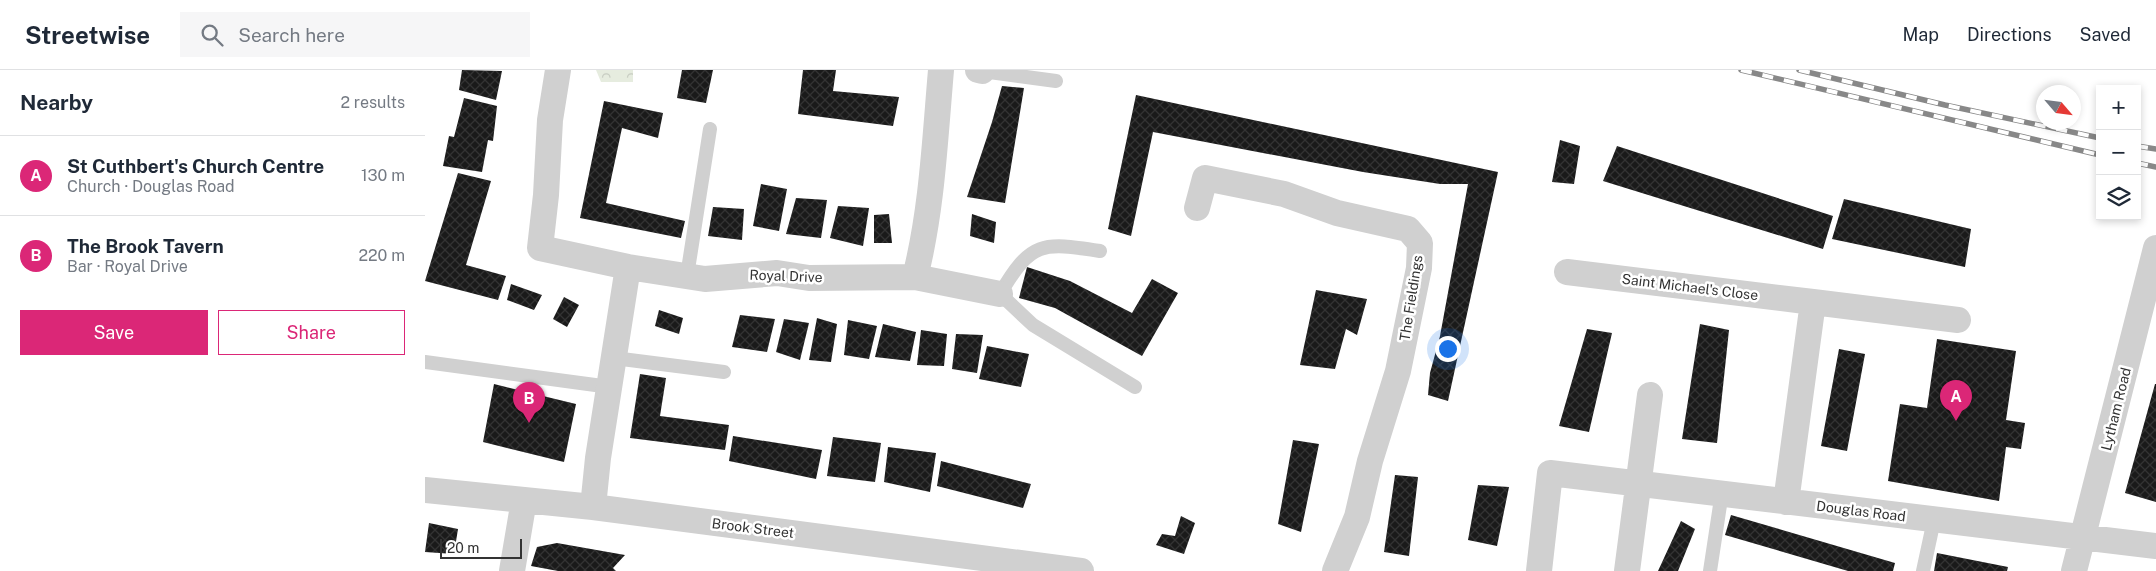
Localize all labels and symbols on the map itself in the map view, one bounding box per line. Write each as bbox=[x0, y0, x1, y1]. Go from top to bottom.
north arrow bbox=[2036, 85, 2081, 130]
street label: The Fieldings bbox=[1396, 254, 1426, 342]
street label: Royal Drive bbox=[749, 267, 823, 285]
street label: Saint Michael's Close bbox=[1621, 271, 1759, 303]
your location bbox=[1435, 336, 1461, 362]
street label: Lytham Road bbox=[2098, 366, 2134, 452]
pin: A bbox=[1940, 380, 1972, 421]
pin: B bbox=[513, 382, 545, 423]
street label: Douglas Road bbox=[1815, 498, 1907, 524]
street label: Brook Street bbox=[711, 515, 795, 541]
scale bar bbox=[440, 536, 523, 559]

